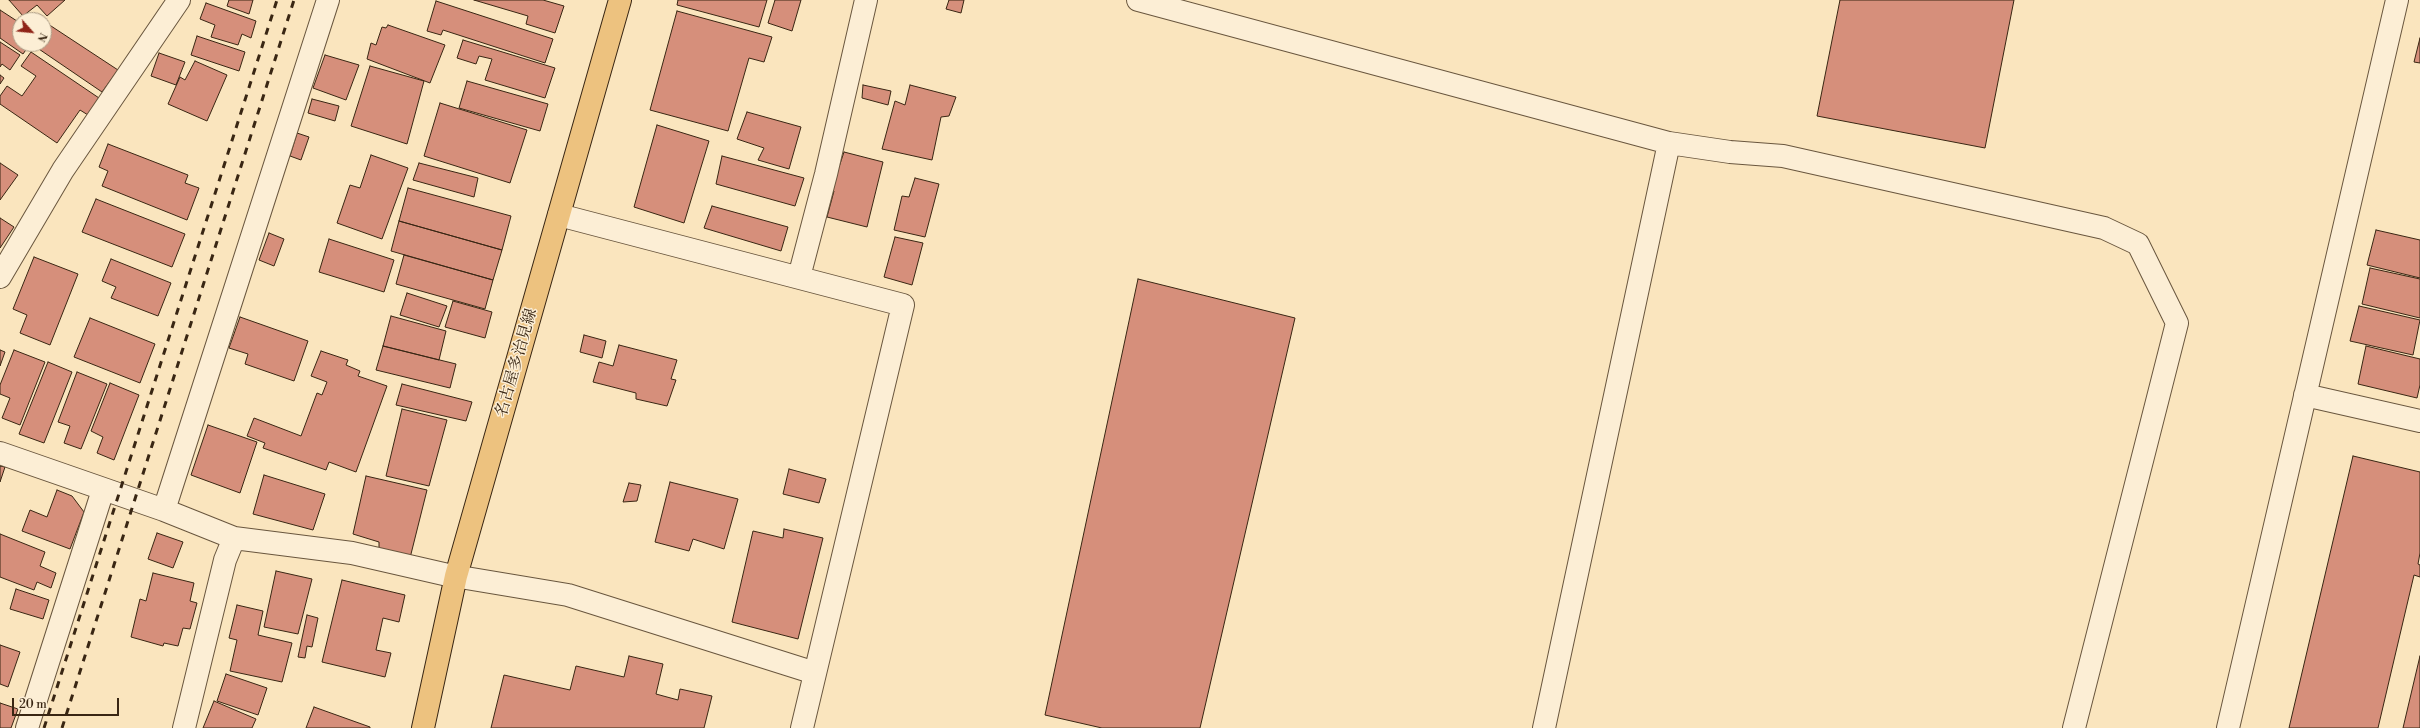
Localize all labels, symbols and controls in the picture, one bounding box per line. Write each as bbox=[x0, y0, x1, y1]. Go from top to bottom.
north arrow bbox=[12, 12, 52, 52]
text: N bbox=[34, 30, 50, 44]
street label: 名古屋多治見線 bbox=[492, 307, 542, 419]
scale bar bbox=[14, 690, 121, 716]
text: 20 m bbox=[19, 697, 47, 712]

